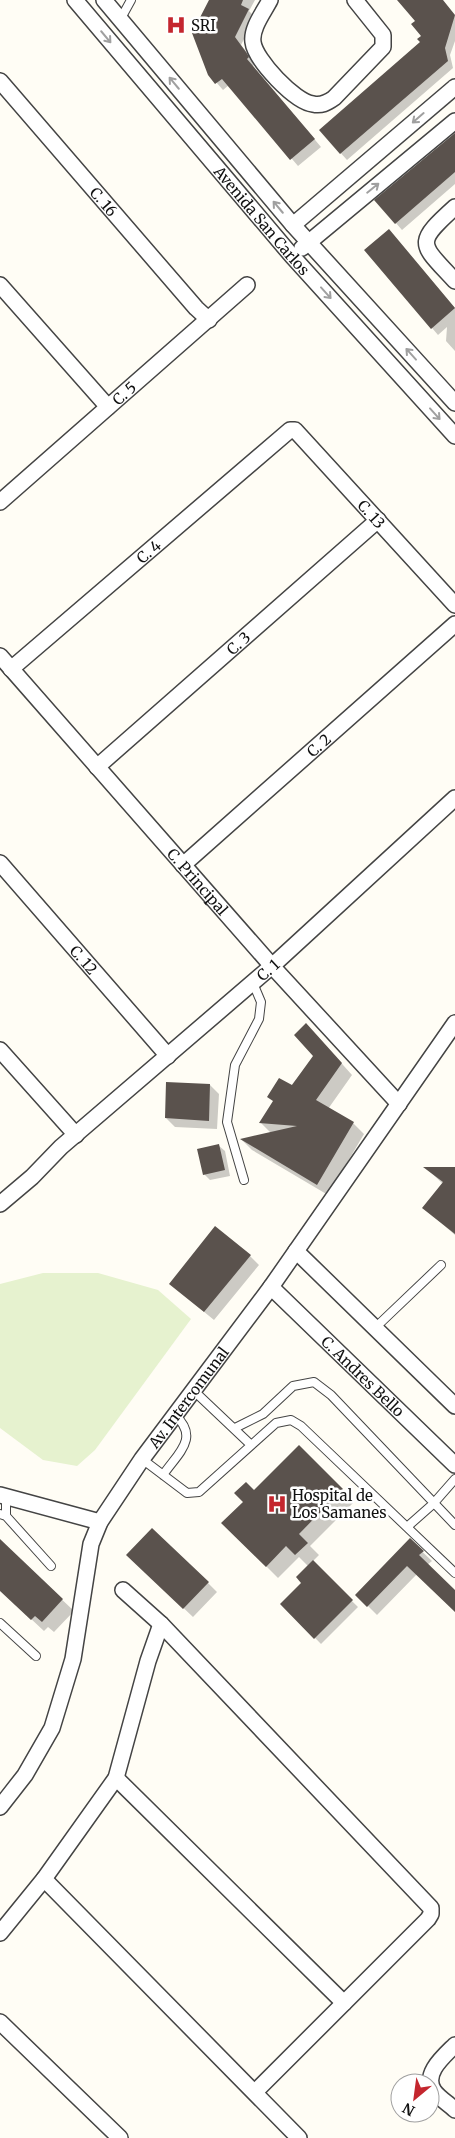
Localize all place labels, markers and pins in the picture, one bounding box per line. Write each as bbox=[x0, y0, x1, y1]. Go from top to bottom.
hospital icon: SRI bbox=[165, 14, 187, 36]
place label: SRI bbox=[191, 16, 216, 35]
place label: Hospital de Los Samanes bbox=[292, 1486, 387, 1522]
hospital icon: Hospital de Los Samanes bbox=[266, 1493, 288, 1515]

